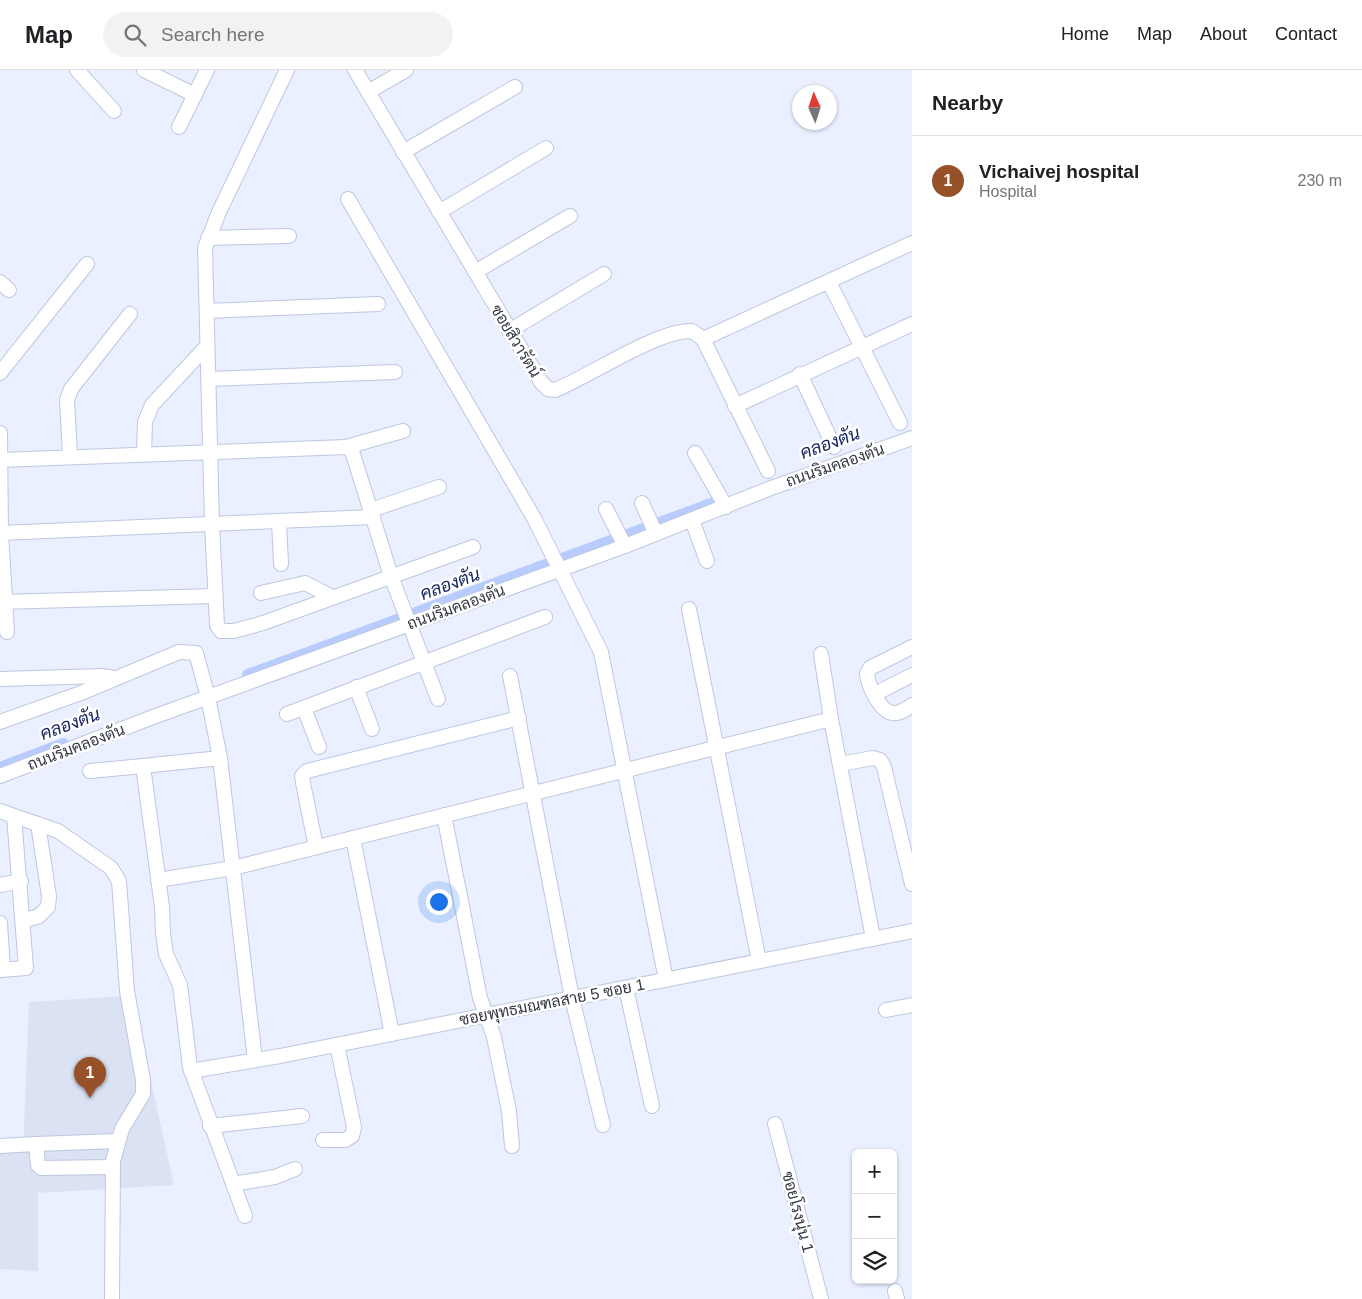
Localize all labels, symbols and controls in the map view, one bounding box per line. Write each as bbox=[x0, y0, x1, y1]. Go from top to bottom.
search box bbox=[103, 12, 453, 57]
text: Map bbox=[25, 21, 73, 48]
icon: search bbox=[121, 21, 149, 49]
text: Search here bbox=[161, 24, 265, 45]
text: Home bbox=[1061, 24, 1109, 44]
text: Map bbox=[1137, 24, 1172, 44]
text: About bbox=[1200, 24, 1247, 44]
text: Contact bbox=[1275, 24, 1337, 44]
north arrow bbox=[792, 85, 837, 130]
text: Nearby bbox=[932, 91, 1003, 114]
text: Vichaivej hospital bbox=[979, 161, 1139, 182]
text: 1 bbox=[944, 172, 952, 189]
text: 230 m bbox=[1298, 172, 1342, 189]
text: Hospital bbox=[979, 183, 1037, 200]
street label: ซอยสิวารัตน์ bbox=[488, 300, 548, 380]
water label: คลองตัน bbox=[797, 422, 863, 463]
street label: ถนนริมคลองตัน bbox=[783, 438, 886, 490]
water label: คลองตัน bbox=[417, 563, 483, 604]
street label: ถนนริมคลองตัน bbox=[404, 580, 507, 633]
water label: คลองตัน bbox=[37, 703, 103, 744]
street label: ถนนริมคลองตัน bbox=[24, 719, 127, 773]
your location bbox=[426, 889, 452, 915]
street label: ซอยพุทธมณฑลสาย 5 ซอย 1 bbox=[458, 976, 647, 1031]
pin: 1 bbox=[74, 1057, 106, 1098]
map controls bbox=[852, 1149, 897, 1284]
button: + bbox=[852, 1149, 897, 1194]
street label: ซอยโรงนุ่น 1 bbox=[776, 1169, 820, 1255]
button: − bbox=[852, 1194, 897, 1239]
button: layers bbox=[852, 1239, 897, 1284]

